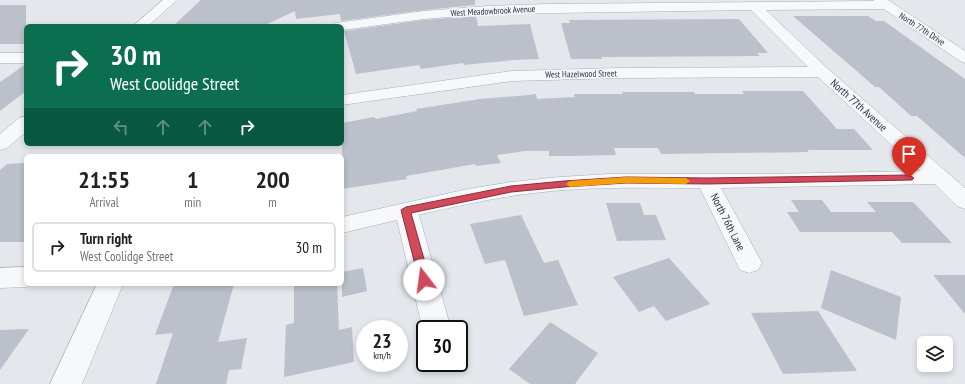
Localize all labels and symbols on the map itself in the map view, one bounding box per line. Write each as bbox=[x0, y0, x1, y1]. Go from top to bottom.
street label: West Meadowbrook Avenue bbox=[450, 3, 536, 18]
street label: North 77th Drive bbox=[897, 10, 948, 48]
street label: West Hazelwood Street bbox=[545, 67, 617, 80]
street label: North 77th Avenue bbox=[828, 76, 891, 134]
pin bbox=[892, 137, 926, 178]
street label: North 76th Lane bbox=[708, 191, 749, 253]
position arrow bbox=[403, 259, 445, 301]
speed limit sign: 30 bbox=[416, 320, 468, 372]

